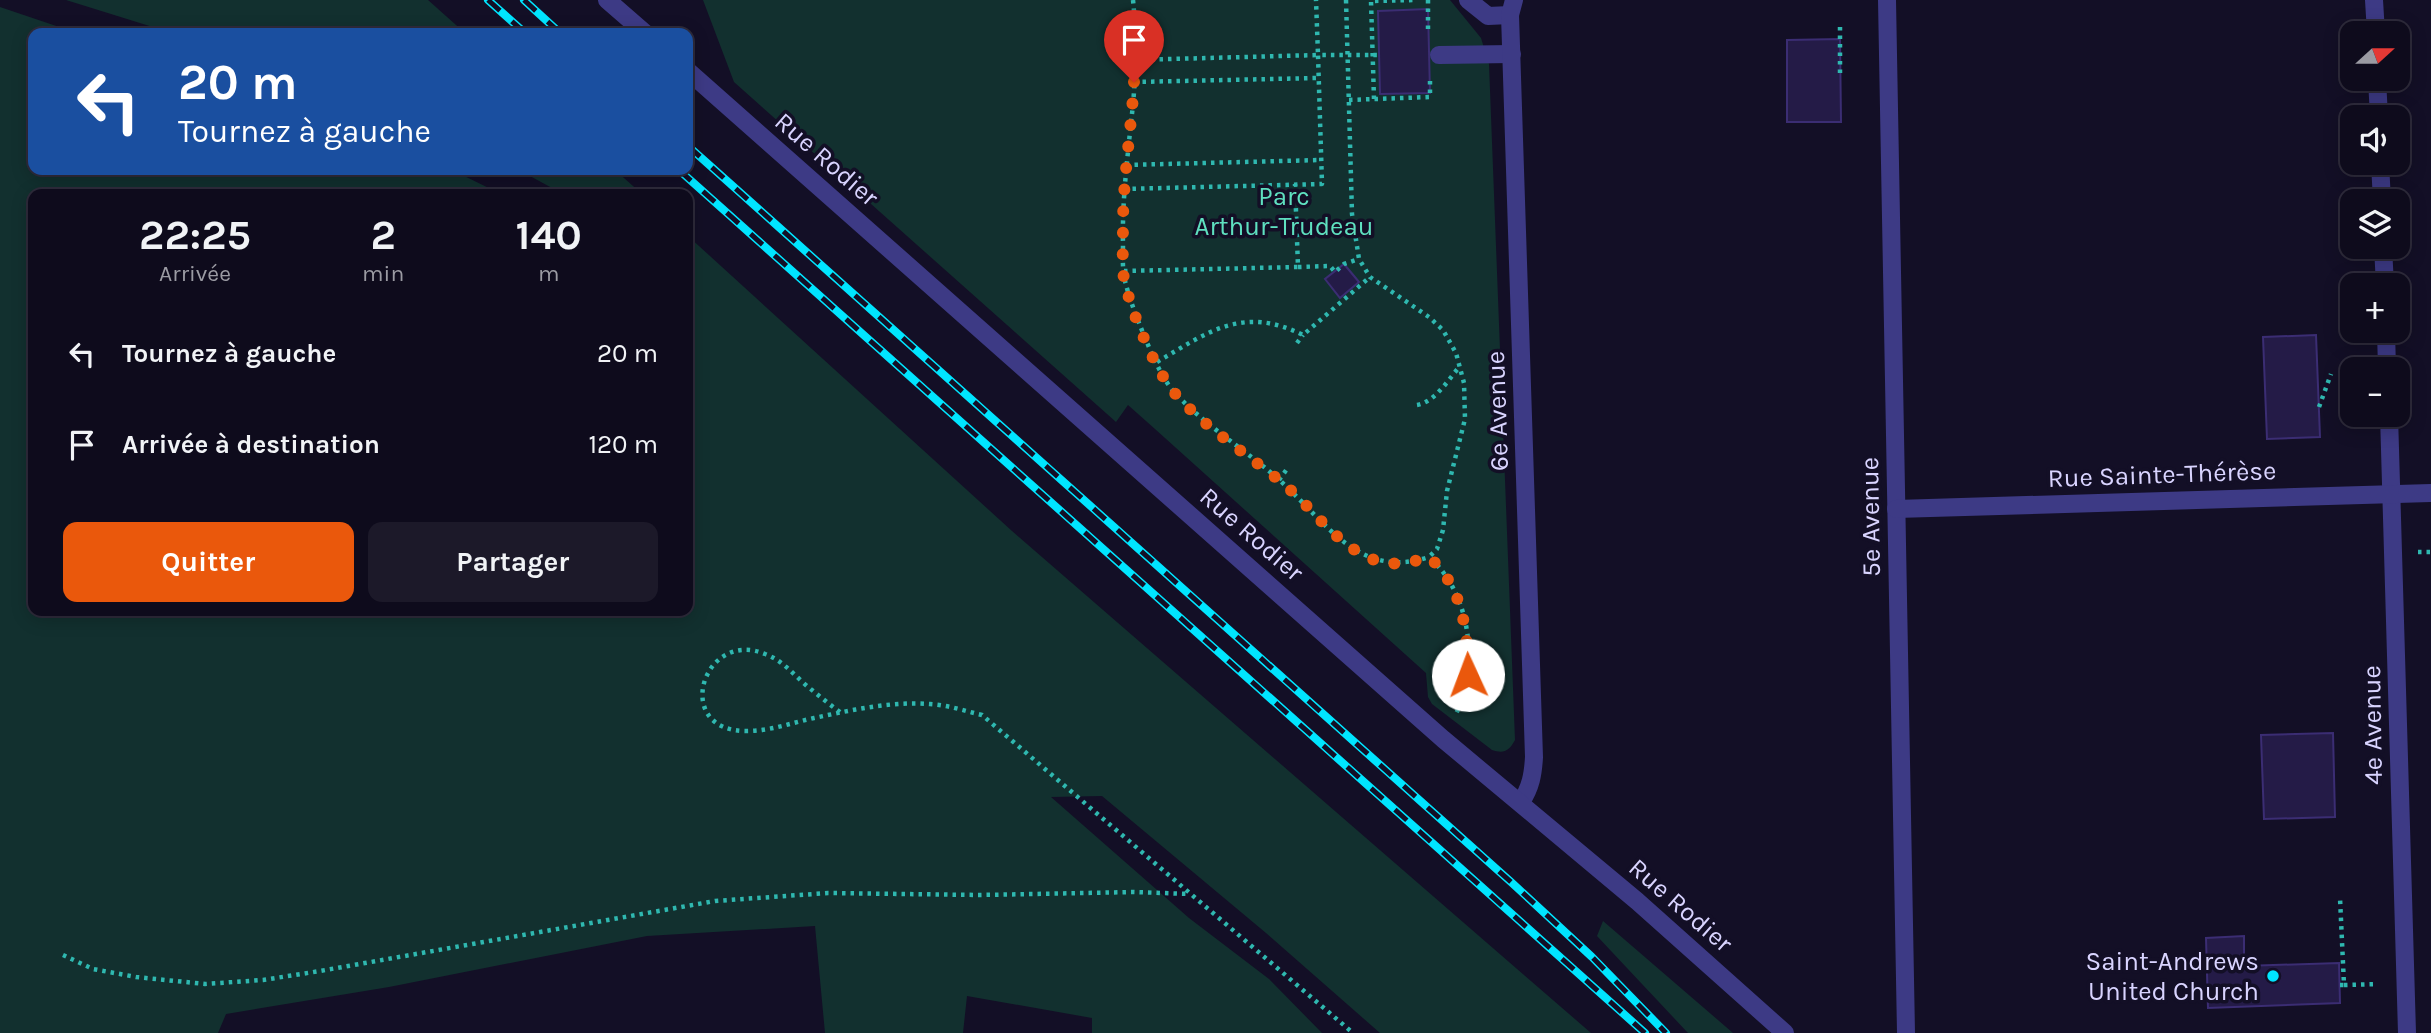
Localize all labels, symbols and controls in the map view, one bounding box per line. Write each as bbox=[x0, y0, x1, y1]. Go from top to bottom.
pin bbox=[1104, 10, 1164, 82]
icon: arrive bbox=[1115, 21, 1153, 59]
north arrow bbox=[2340, 21, 2410, 91]
map controls bbox=[2340, 21, 2410, 427]
text: 20 m bbox=[178, 54, 298, 111]
icon: left bbox=[63, 56, 154, 147]
button: sound bbox=[2340, 105, 2410, 175]
street label: Rue Rodier bbox=[768, 106, 885, 213]
text: Tournez à gauche bbox=[178, 113, 431, 150]
park label: Parc Arthur-Trudeau bbox=[1194, 181, 1374, 242]
button: layers bbox=[2340, 189, 2410, 259]
text: 22:25 bbox=[139, 210, 251, 260]
text: 2 bbox=[371, 210, 396, 260]
text: 140 bbox=[515, 210, 582, 260]
text: Arrivée bbox=[159, 260, 231, 287]
text: min bbox=[362, 260, 404, 287]
text: m bbox=[538, 260, 559, 287]
button: + bbox=[2340, 273, 2410, 343]
icon: left bbox=[63, 335, 101, 373]
text: Tournez à gauche bbox=[122, 338, 336, 369]
text: 20 m bbox=[597, 338, 658, 369]
street label: 6e Avenue bbox=[1480, 350, 1515, 471]
button: − bbox=[2340, 357, 2410, 427]
icon: arrive bbox=[63, 426, 101, 464]
text: Arrivée à destination bbox=[122, 429, 380, 460]
text: 120 m bbox=[588, 429, 658, 460]
street label: Rue Sainte-Thérèse bbox=[2047, 455, 2277, 494]
street label: 5e Avenue bbox=[1854, 457, 1887, 577]
street label: Rue Rodier bbox=[1193, 481, 1310, 588]
button: Quitter bbox=[63, 522, 354, 602]
button: Partager bbox=[368, 522, 658, 602]
position arrow bbox=[1431, 638, 1505, 712]
street label: 4e Avenue bbox=[2356, 665, 2389, 785]
street label: Rue Rodier bbox=[1622, 852, 1739, 959]
place label: Saint-Andrews United Church bbox=[2085, 946, 2259, 1007]
marker: Saint-Andrews United Church bbox=[2265, 968, 2281, 984]

